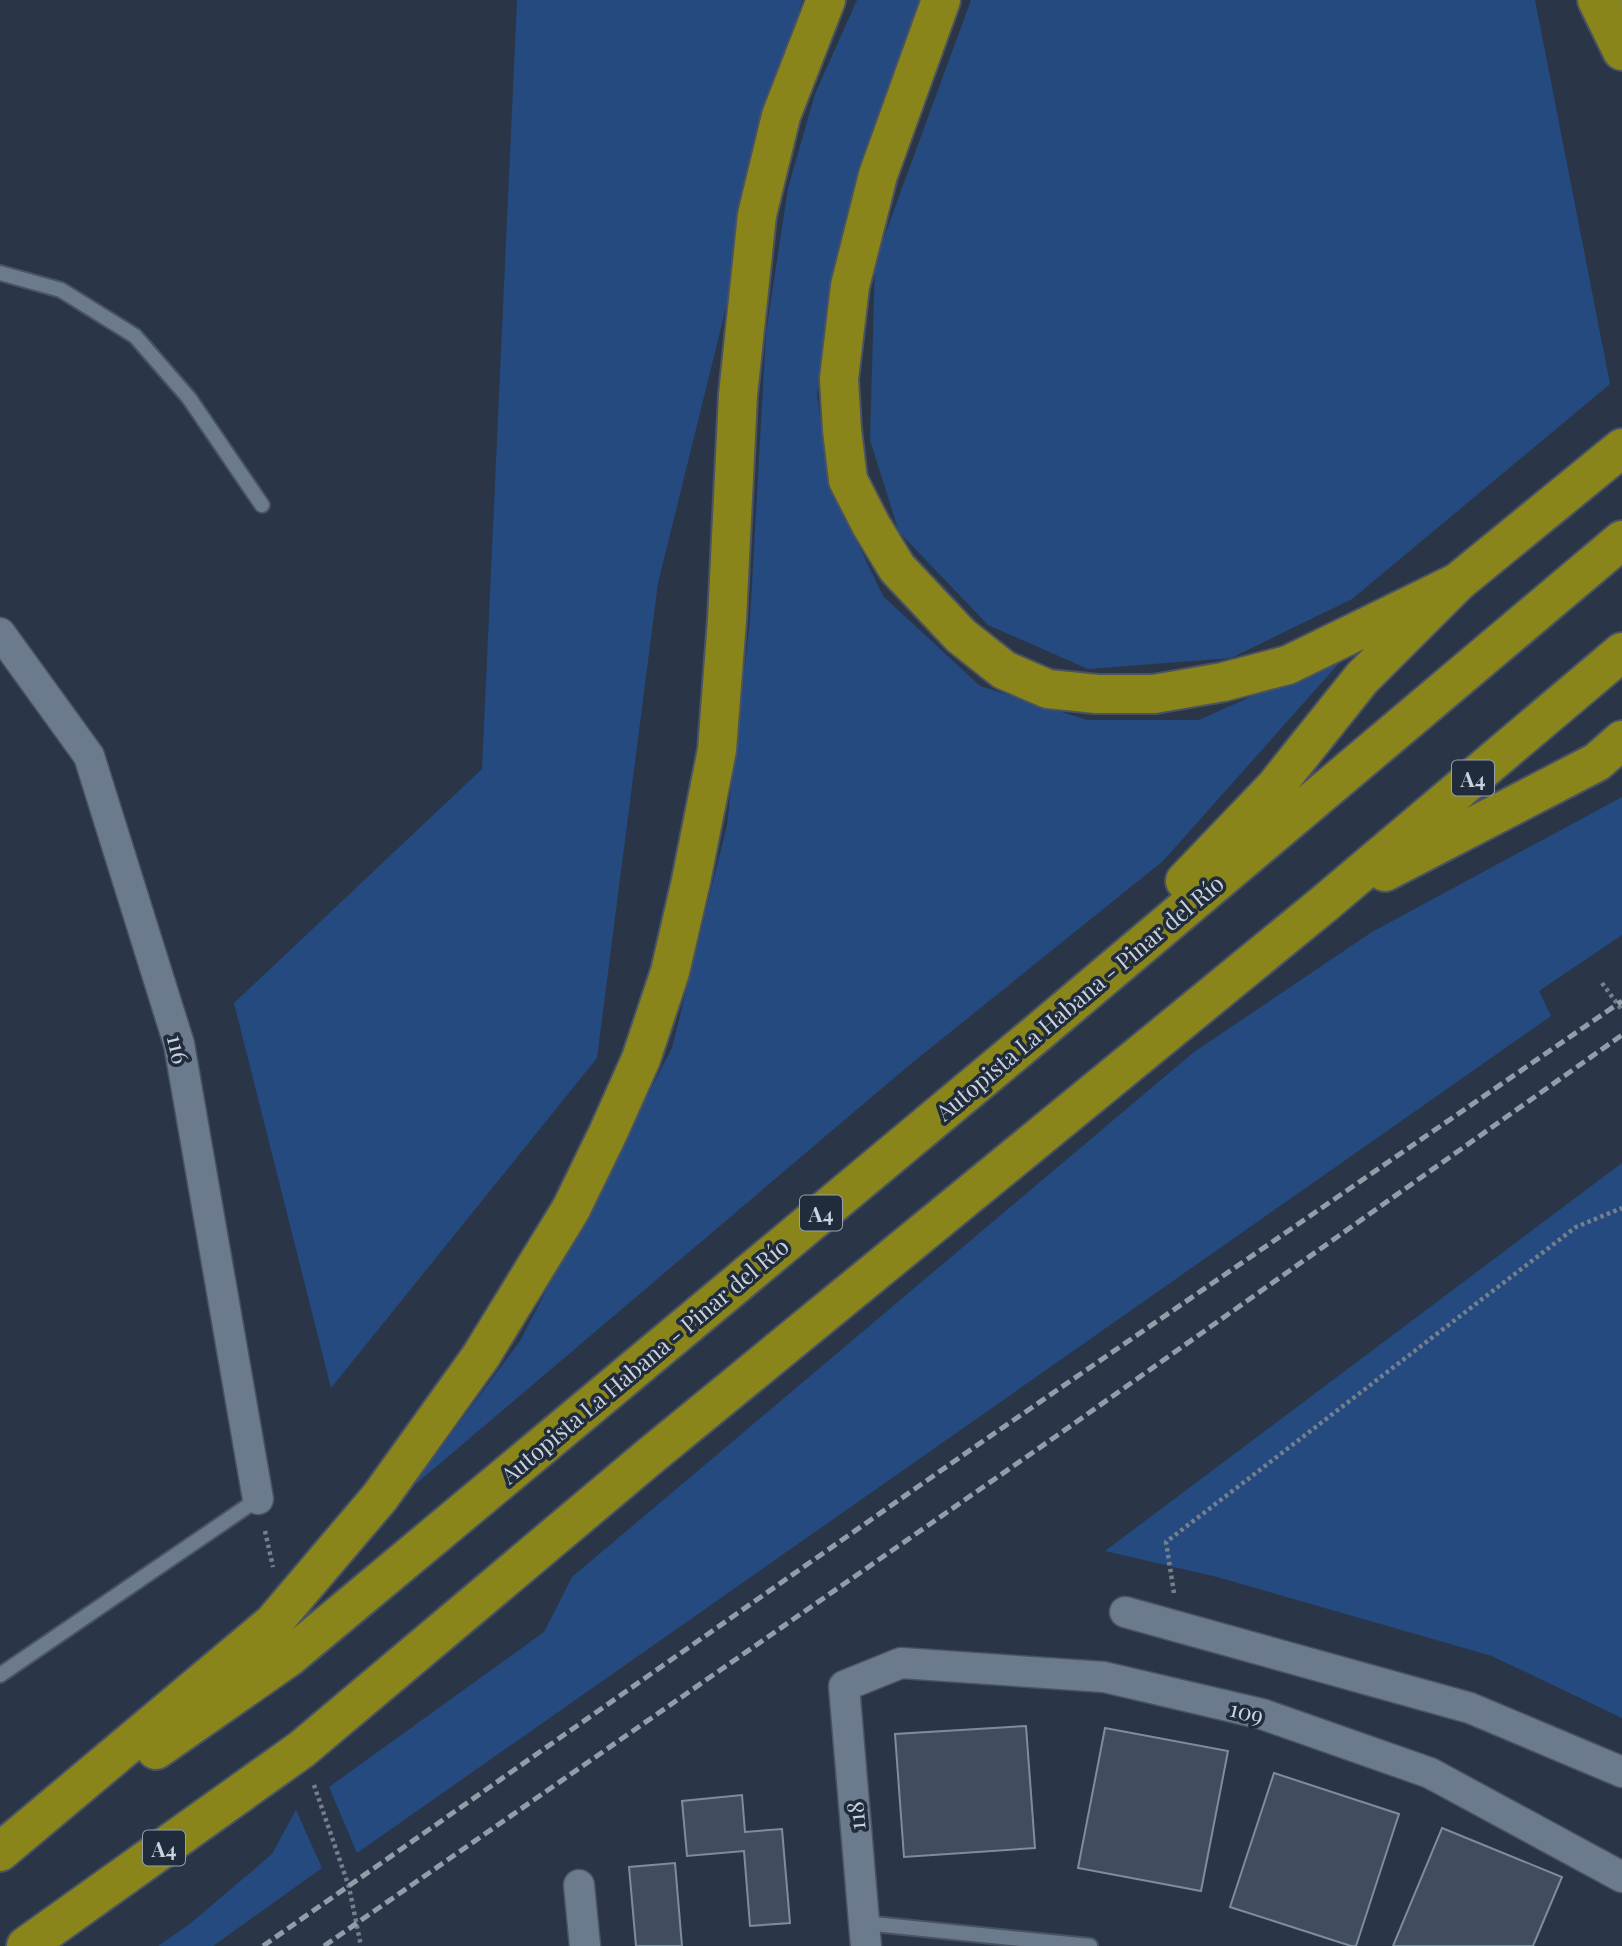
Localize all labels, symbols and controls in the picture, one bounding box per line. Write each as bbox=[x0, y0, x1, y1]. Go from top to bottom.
road number: A4 bbox=[1452, 760, 1494, 796]
street label: Autopista La Habana - Pinar del Río bbox=[928, 867, 1230, 1128]
street label: 116 bbox=[161, 1031, 197, 1067]
road number: A4 bbox=[800, 1196, 842, 1230]
street label: Autopista La Habana - Pinar del Río bbox=[493, 1230, 795, 1491]
street label: 109 bbox=[1227, 1692, 1267, 1730]
street label: 118 bbox=[838, 1800, 872, 1832]
road number: A4 bbox=[143, 1830, 185, 1866]

